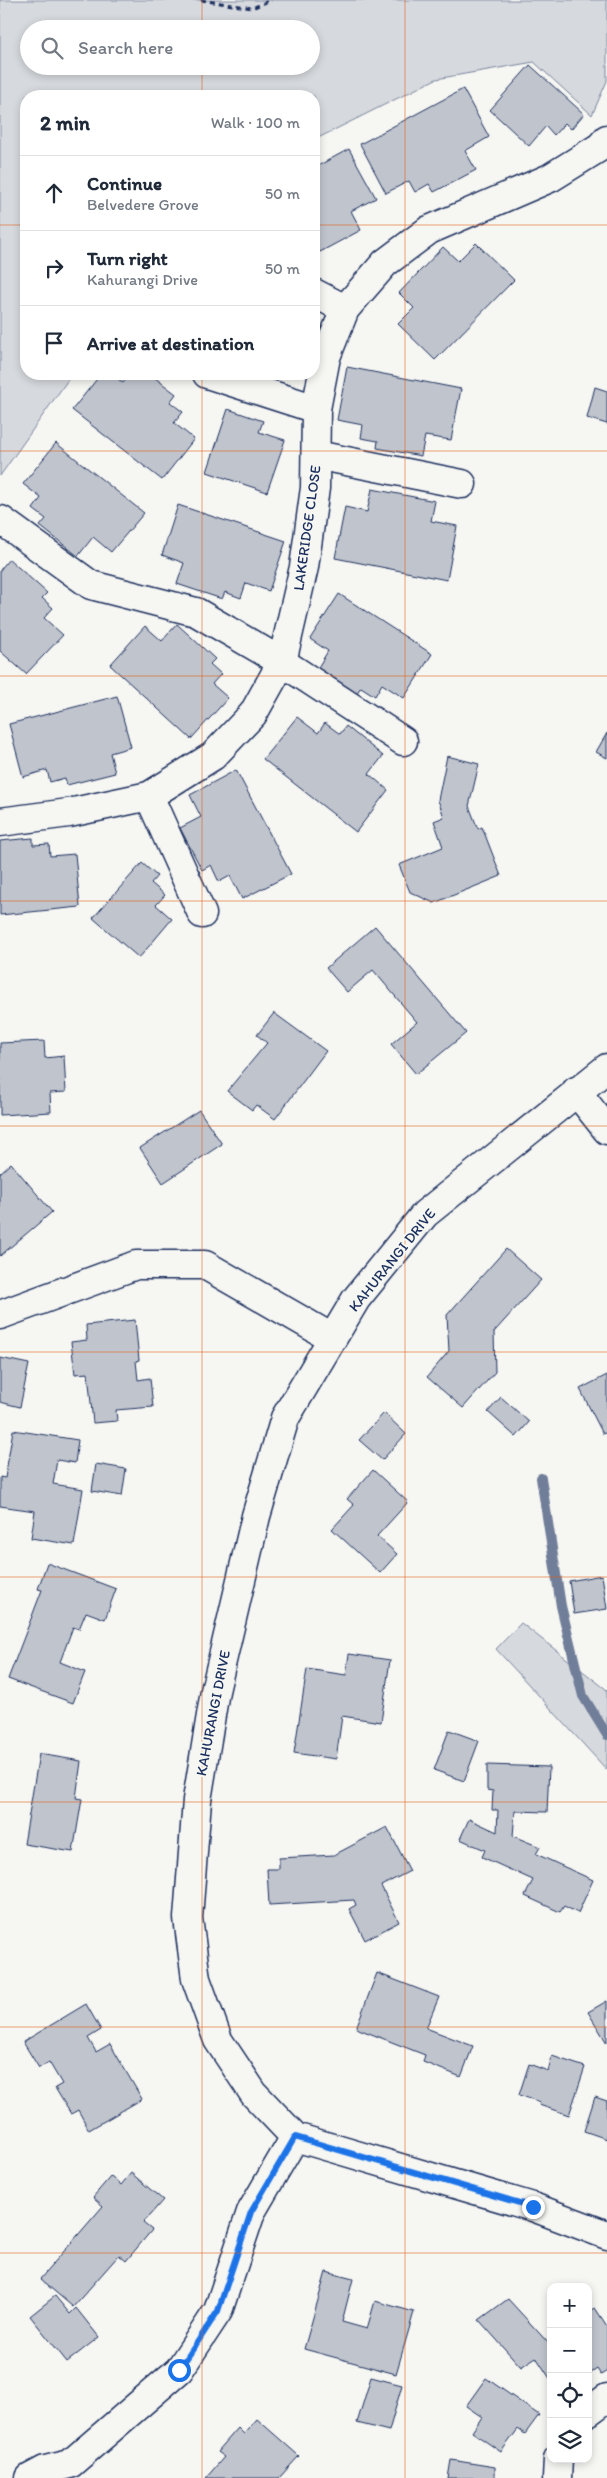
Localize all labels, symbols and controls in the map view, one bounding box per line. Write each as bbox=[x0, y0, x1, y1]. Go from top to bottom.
search box bbox=[20, 20, 320, 75]
icon: search bbox=[38, 34, 66, 62]
text: Search here bbox=[78, 36, 173, 59]
text: 2 min bbox=[40, 110, 90, 135]
text: Walk · 100 m bbox=[211, 113, 300, 132]
text: Continue bbox=[87, 172, 162, 195]
icon: ahead bbox=[40, 179, 68, 207]
text: 50 m bbox=[265, 184, 300, 203]
text: Belvedere Grove bbox=[87, 195, 199, 214]
text: Turn right bbox=[87, 247, 168, 270]
icon: right bbox=[40, 254, 68, 282]
text: 50 m bbox=[265, 259, 300, 278]
text: Kahurangi Drive bbox=[87, 270, 198, 289]
icon: arrive bbox=[40, 329, 68, 357]
text: Arrive at destination bbox=[87, 332, 254, 355]
street label: LAKERIDGE CLOSE bbox=[289, 464, 325, 592]
street label: KAHURANGI DRIVE bbox=[345, 1205, 439, 1315]
street label: KAHURANGI DRIVE bbox=[192, 1649, 234, 1777]
route end bbox=[522, 2196, 545, 2219]
map controls bbox=[547, 2283, 592, 2463]
button: + bbox=[547, 2283, 592, 2328]
button: − bbox=[547, 2328, 592, 2373]
route start bbox=[168, 2359, 191, 2382]
button: locate bbox=[547, 2373, 592, 2418]
button: layers bbox=[547, 2418, 592, 2463]

